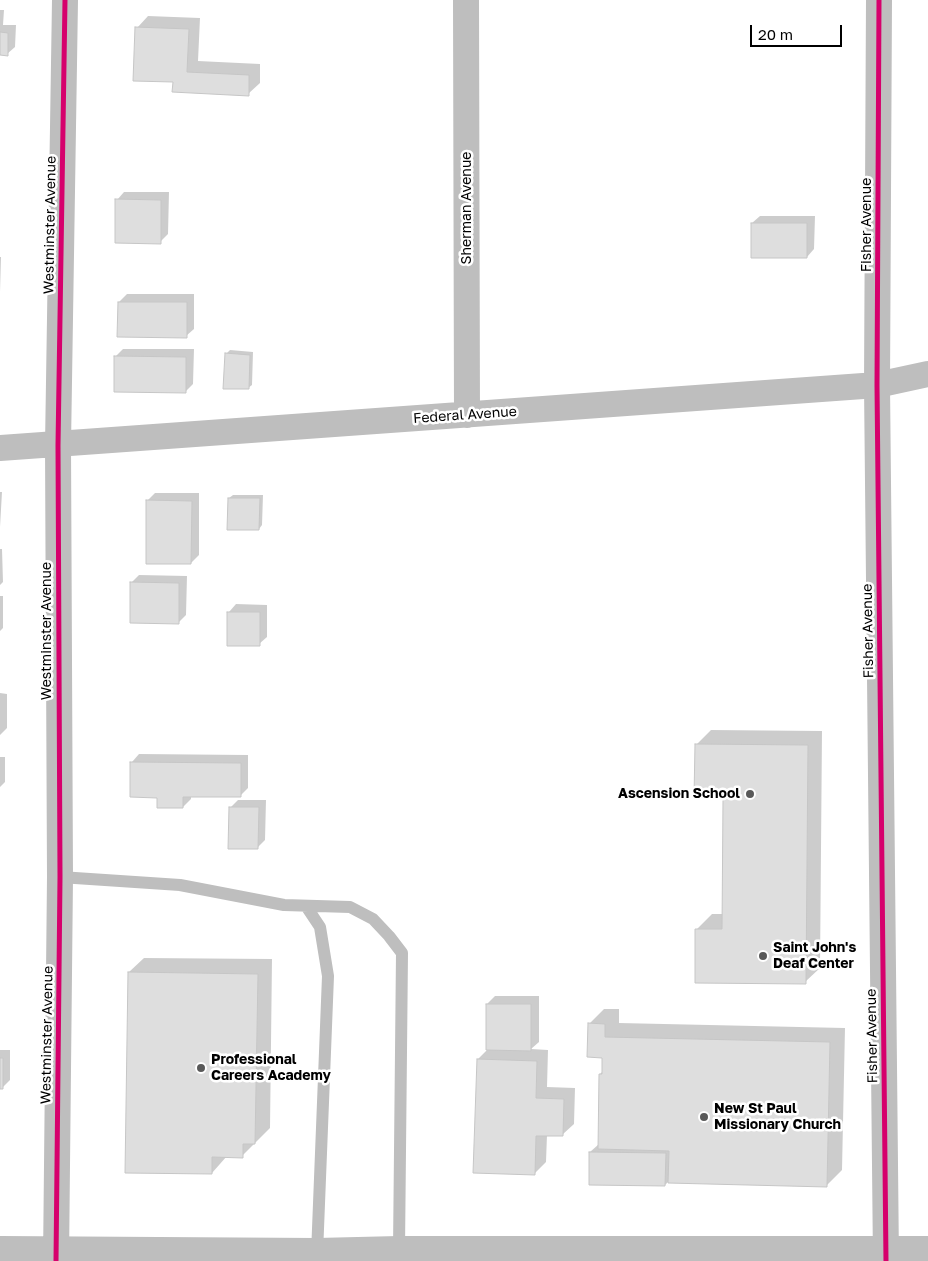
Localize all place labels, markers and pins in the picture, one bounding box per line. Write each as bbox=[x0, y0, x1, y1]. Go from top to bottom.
place label: Ascension School bbox=[618, 786, 740, 802]
marker: Ascension School bbox=[744, 788, 756, 800]
place label: Saint John's Deaf Center bbox=[773, 940, 856, 972]
marker: Saint John's Deaf Center bbox=[757, 950, 769, 962]
place label: Professional Careers Academy bbox=[211, 1052, 331, 1084]
marker: Professional Careers Academy bbox=[195, 1062, 207, 1074]
place label: New St Paul Missionary Church bbox=[714, 1101, 841, 1134]
marker: New St Paul Missionary Church bbox=[698, 1111, 710, 1123]

